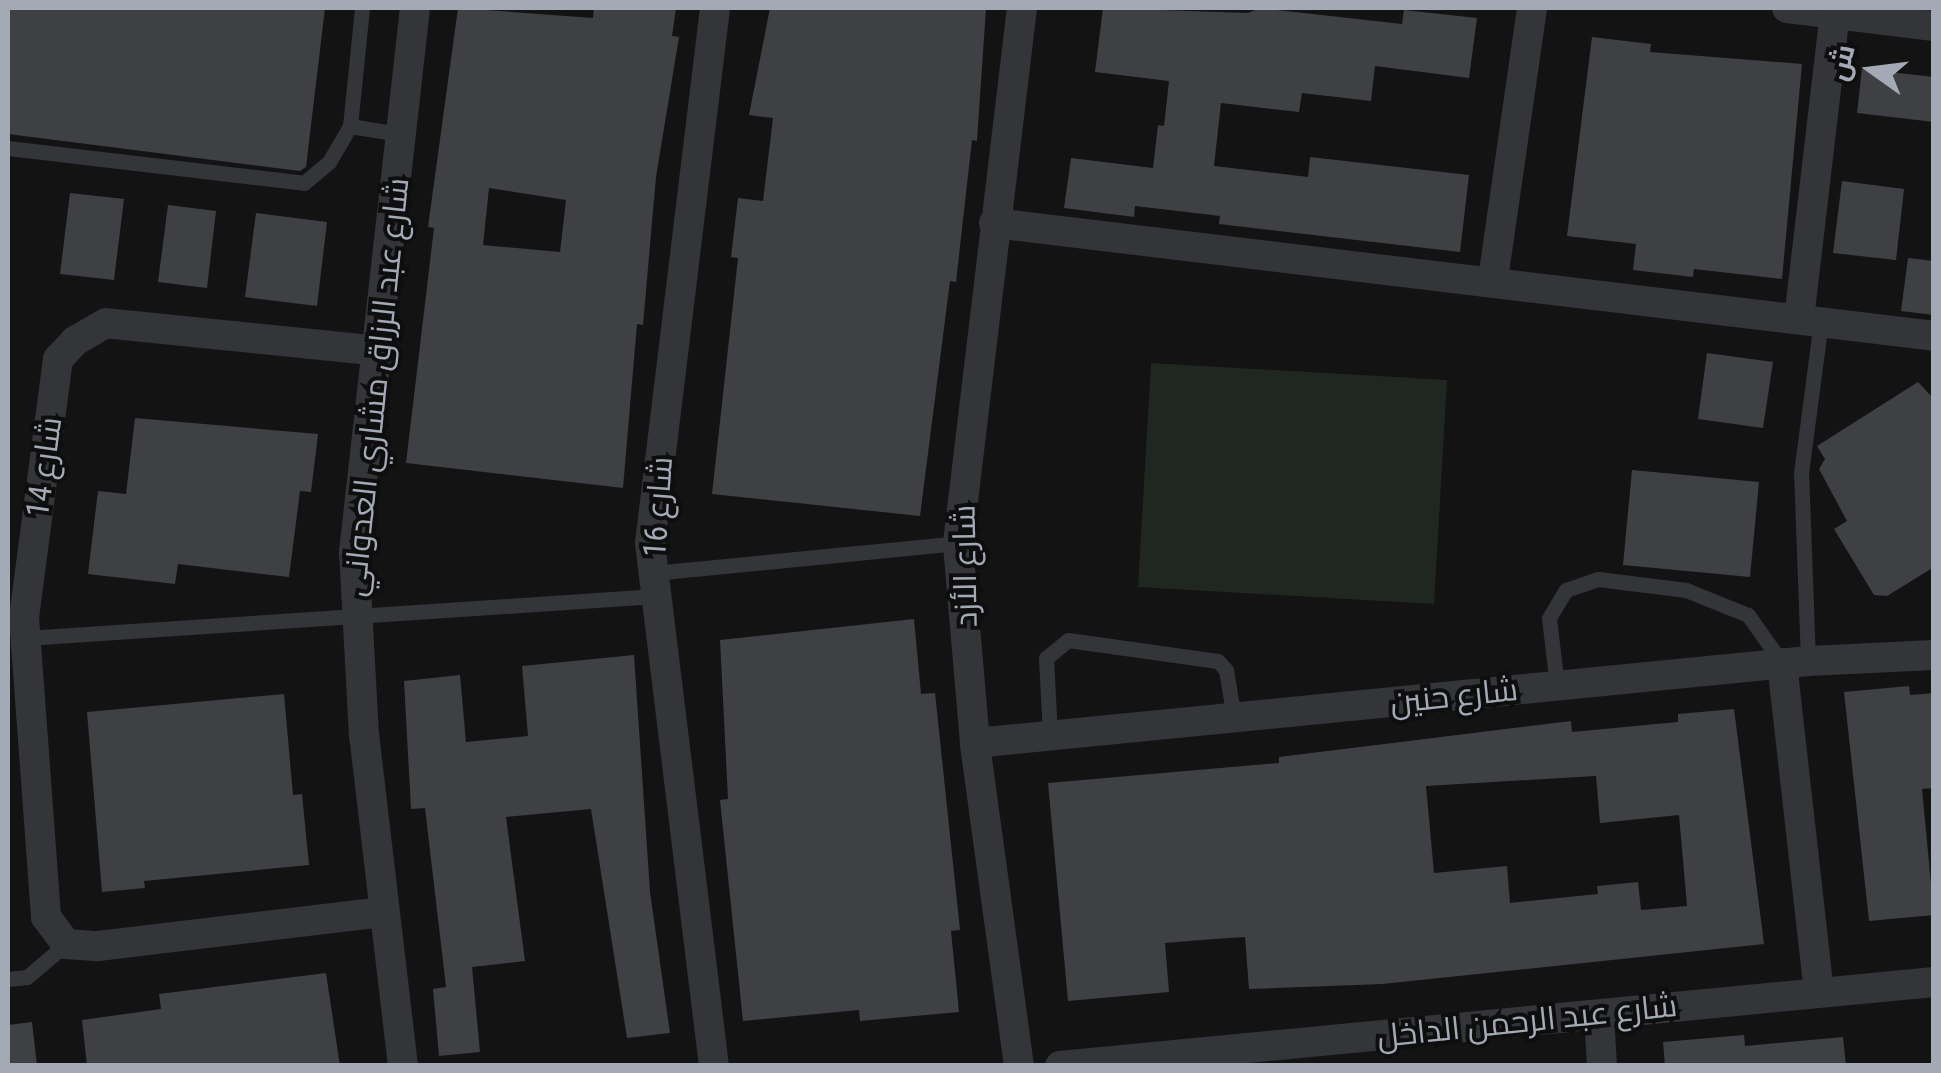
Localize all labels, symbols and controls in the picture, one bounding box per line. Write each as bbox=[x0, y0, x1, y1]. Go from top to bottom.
north arrow bbox=[1821, 20, 1921, 120]
text: ش bbox=[1821, 41, 1862, 84]
street label: شارع عبد الرزاق مشاري العدواني bbox=[335, 176, 417, 598]
street label: شارع 14 bbox=[18, 414, 70, 520]
street label: شارع 16 bbox=[635, 455, 681, 559]
street label: شارع الأزد bbox=[945, 504, 985, 628]
street label: شارع حنين bbox=[1388, 670, 1520, 722]
street label: شارع عبد الرحمن الداخل bbox=[1375, 986, 1679, 1056]

